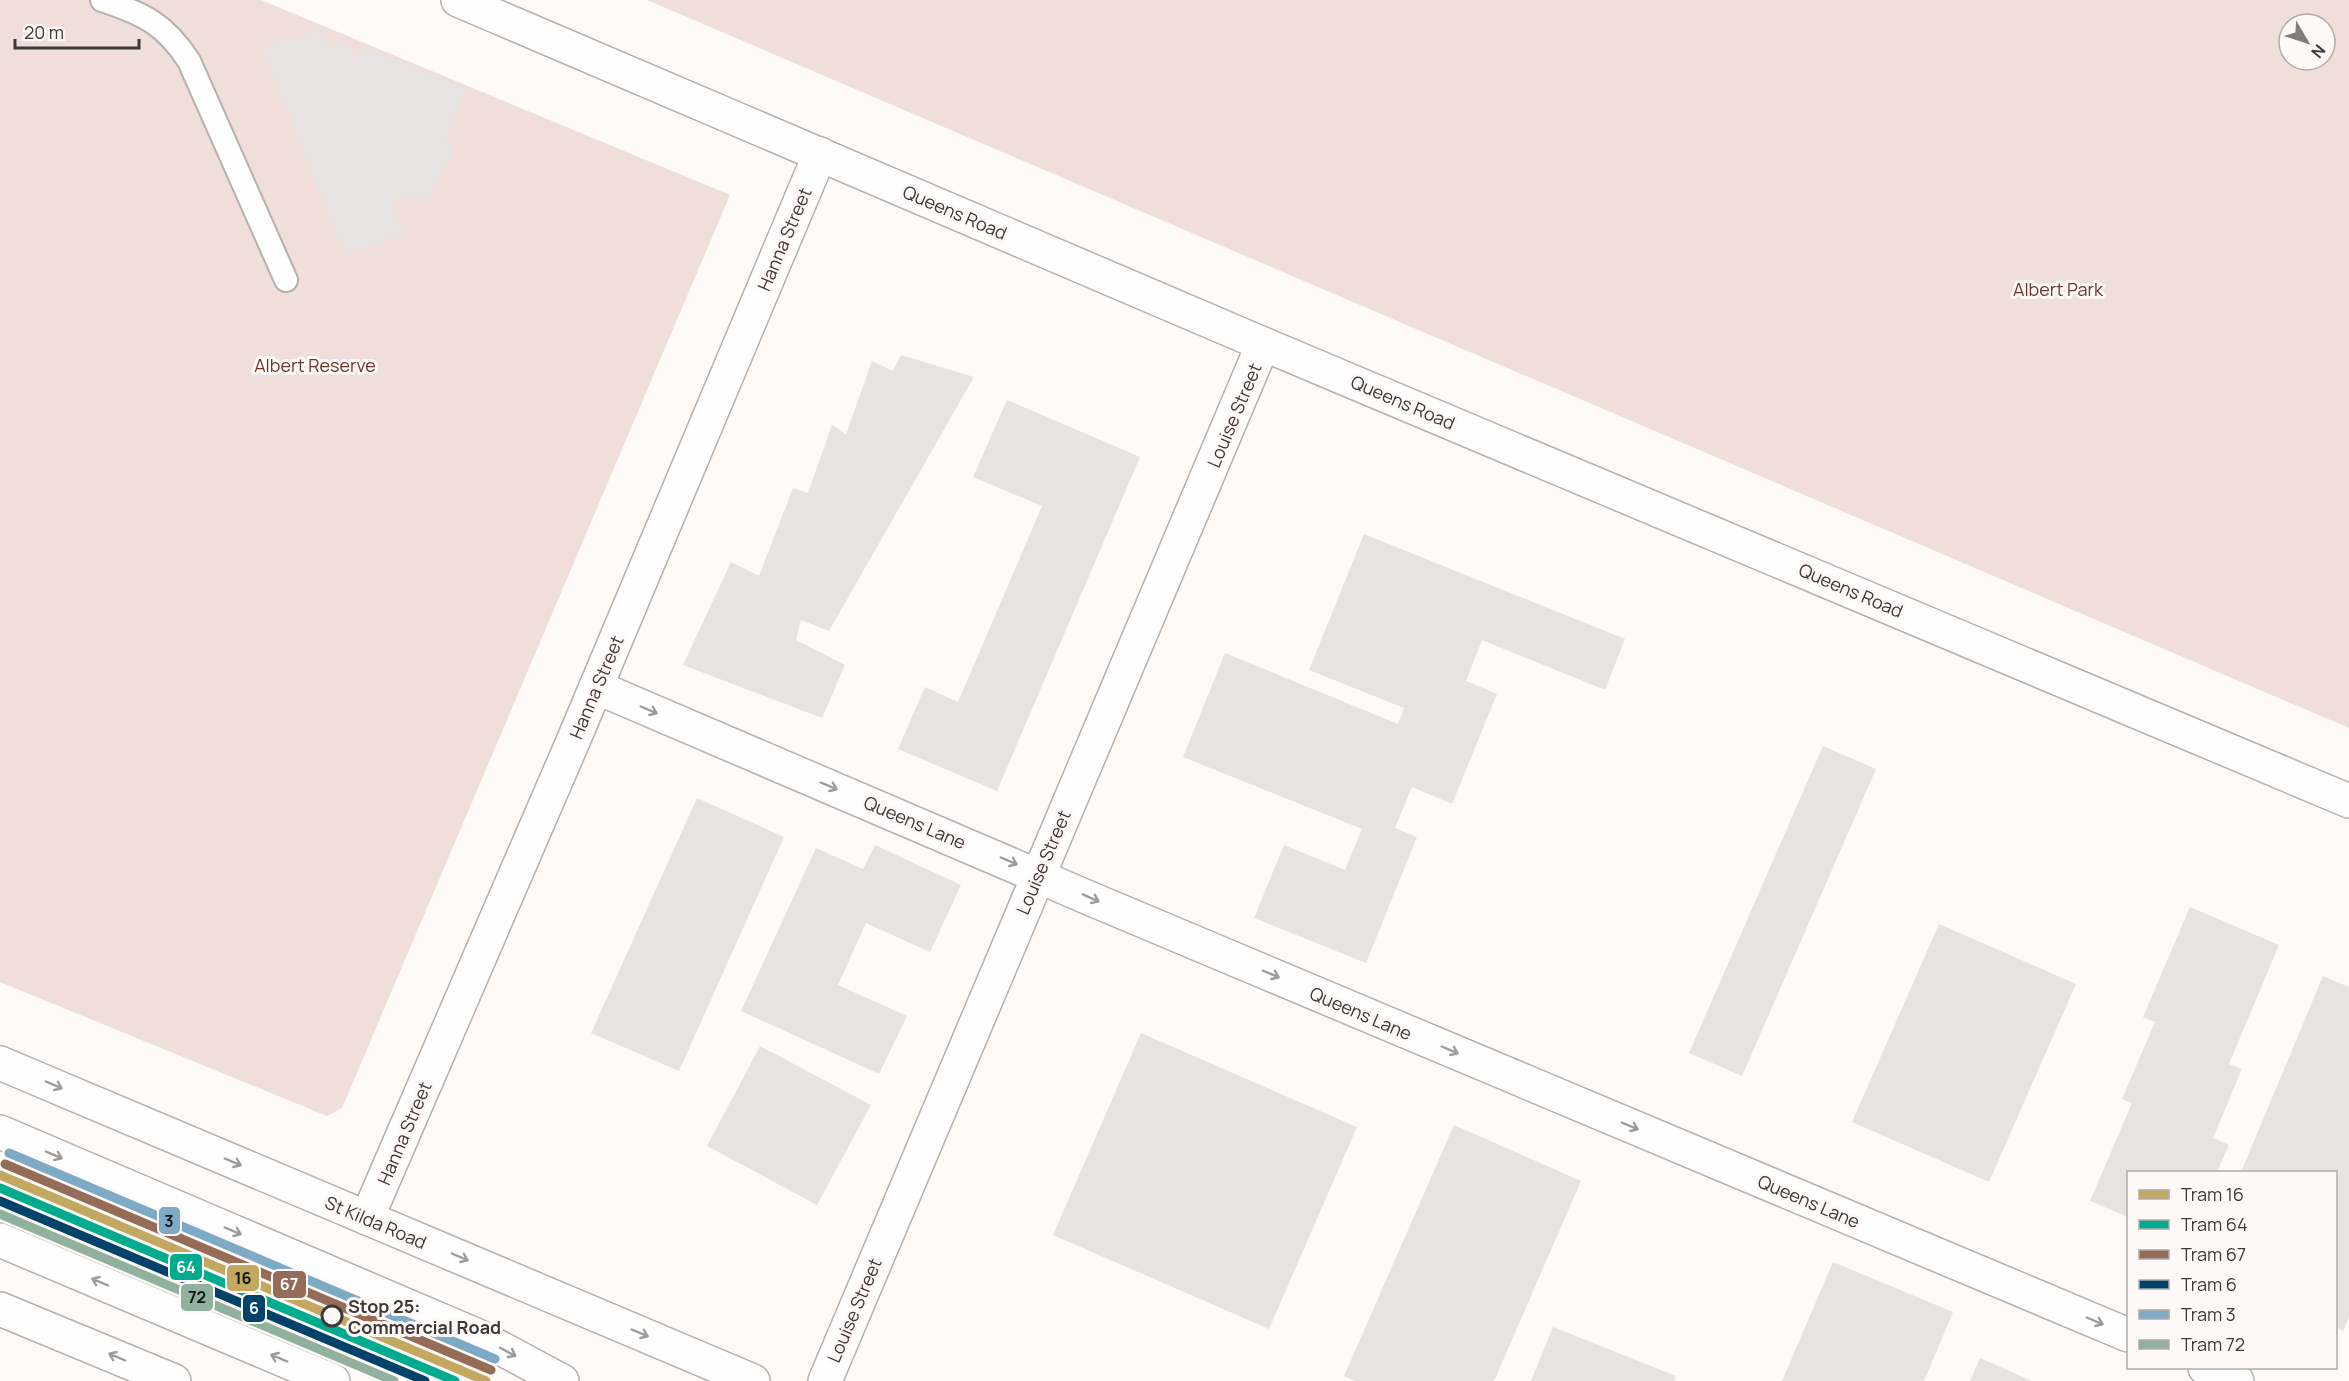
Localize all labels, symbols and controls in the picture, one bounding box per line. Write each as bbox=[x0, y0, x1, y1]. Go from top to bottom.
scale bar bbox=[15, 12, 140, 50]
north arrow bbox=[2277, 12, 2337, 72]
text: 20 m bbox=[24, 20, 64, 44]
text: N bbox=[2306, 40, 2331, 63]
street label: Queens Road bbox=[899, 179, 1011, 245]
street label: Hanna Street bbox=[751, 184, 817, 294]
park label: Albert Park bbox=[2013, 277, 2104, 301]
park label: Albert Reserve bbox=[254, 353, 376, 377]
street label: Louise Street bbox=[1201, 359, 1267, 471]
street label: Queens Road bbox=[1347, 369, 1459, 435]
street label: Queens Road bbox=[1795, 557, 1907, 623]
street label: Hanna Street bbox=[563, 632, 629, 742]
one-way arrow bbox=[640, 705, 658, 716]
one-way arrow bbox=[820, 781, 838, 792]
street label: Queens Lane bbox=[860, 790, 970, 854]
street label: Louise Street bbox=[1010, 806, 1076, 918]
one-way arrow bbox=[999, 856, 1017, 867]
one-way arrow bbox=[1082, 893, 1100, 905]
one-way arrow bbox=[1261, 969, 1279, 980]
street label: Queens Lane bbox=[1306, 981, 1416, 1045]
one-way arrow bbox=[1441, 1045, 1459, 1056]
street label: Hanna Street bbox=[371, 1078, 437, 1188]
one-way arrow bbox=[45, 1081, 63, 1092]
one-way arrow bbox=[1621, 1121, 1639, 1132]
one-way arrow bbox=[45, 1150, 63, 1161]
one-way arrow bbox=[224, 1156, 242, 1168]
street label: Queens Lane bbox=[1754, 1169, 1864, 1233]
legend bbox=[2127, 1171, 2337, 1369]
text: Tram 16 bbox=[2181, 1182, 2244, 1206]
street label: St Kilda Road bbox=[322, 1190, 430, 1254]
line badge: 3 bbox=[158, 1206, 181, 1235]
text: 3 bbox=[164, 1210, 174, 1232]
text: Tram 64 bbox=[2181, 1212, 2248, 1236]
one-way arrow bbox=[224, 1226, 242, 1237]
text: Tram 67 bbox=[2181, 1242, 2246, 1266]
one-way arrow bbox=[450, 1252, 469, 1263]
line badge: 64 bbox=[169, 1253, 203, 1281]
street label: Louise Street bbox=[821, 1254, 887, 1366]
text: 64 bbox=[176, 1256, 196, 1278]
line badge: 16 bbox=[226, 1264, 260, 1292]
text: 16 bbox=[235, 1267, 252, 1289]
line badge: 67 bbox=[272, 1270, 307, 1299]
text: Tram 6 bbox=[2181, 1272, 2237, 1296]
text: 67 bbox=[280, 1273, 298, 1295]
one-way arrow bbox=[91, 1276, 109, 1287]
line badge: 72 bbox=[180, 1283, 214, 1312]
text: 72 bbox=[188, 1286, 206, 1308]
line badge: 6 bbox=[242, 1294, 266, 1323]
place label: Stop 25: Commercial Road bbox=[348, 1294, 501, 1339]
text: 6 bbox=[249, 1297, 259, 1319]
text: Tram 3 bbox=[2181, 1302, 2236, 1326]
marker: Stop 25: Commercial Road bbox=[321, 1305, 343, 1327]
one-way arrow bbox=[2085, 1316, 2104, 1327]
one-way arrow bbox=[630, 1328, 648, 1339]
text: Tram 72 bbox=[2181, 1332, 2245, 1356]
one-way arrow bbox=[498, 1347, 516, 1358]
one-way arrow bbox=[108, 1351, 126, 1362]
one-way arrow bbox=[271, 1352, 289, 1363]

